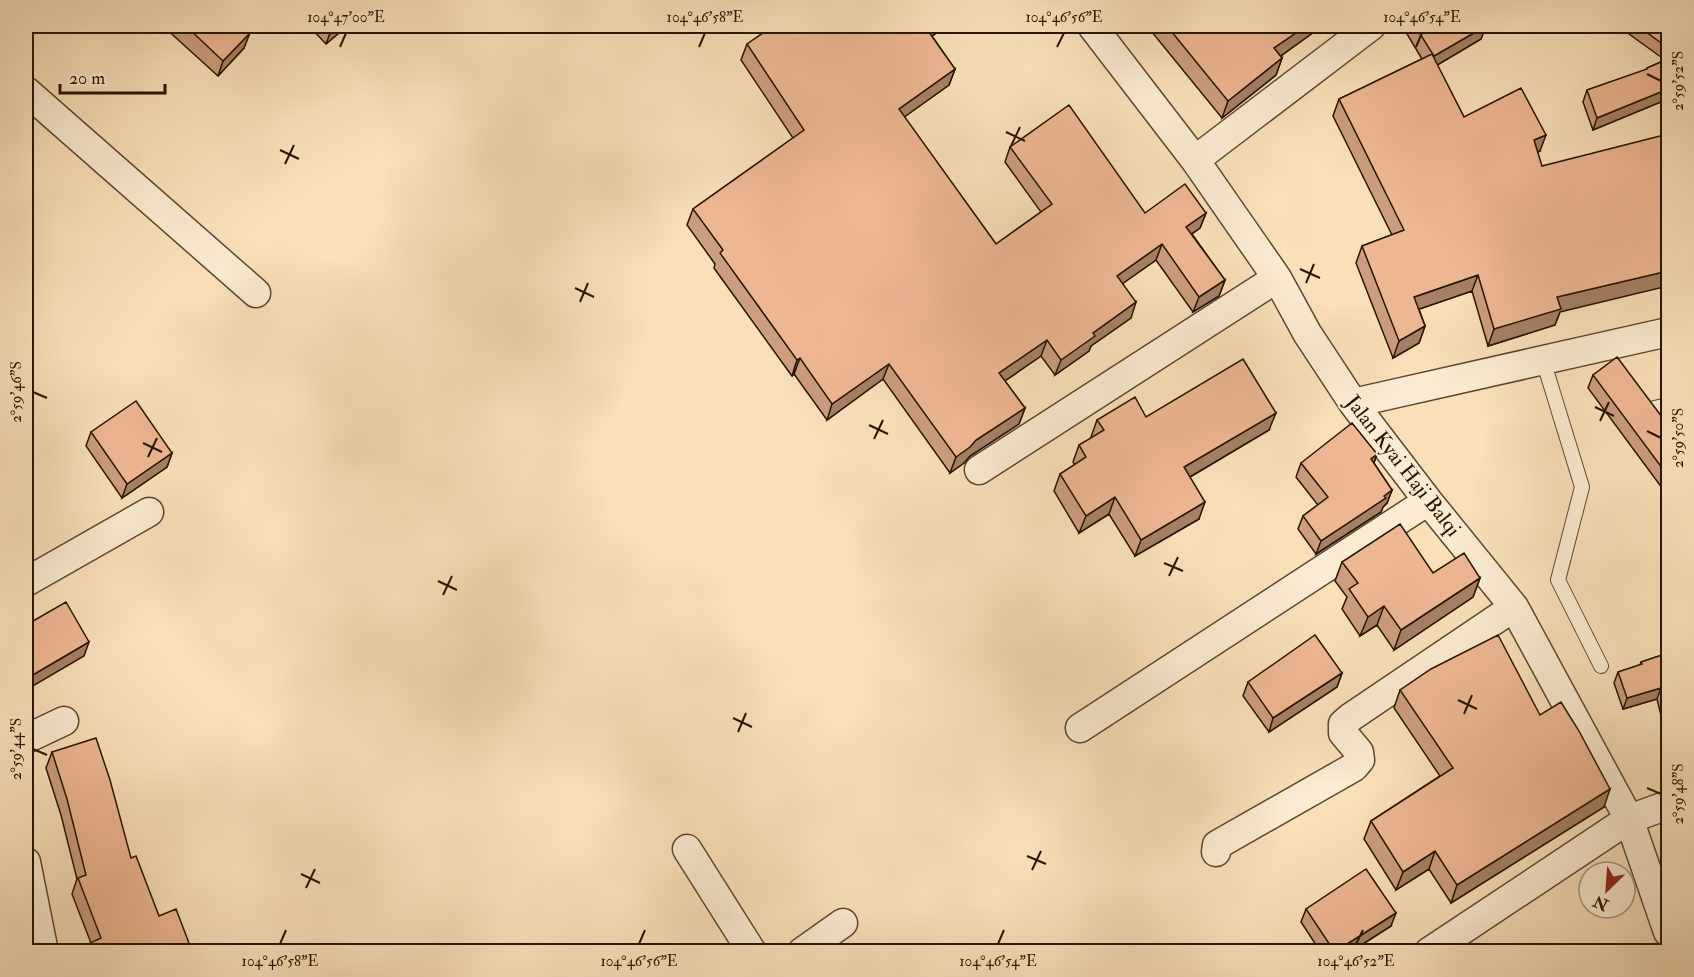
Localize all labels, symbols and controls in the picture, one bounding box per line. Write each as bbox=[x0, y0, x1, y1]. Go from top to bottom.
text: 104°47'00"E bbox=[307, 8, 385, 27]
text: 104°46'58"E bbox=[667, 8, 744, 27]
text: 104°46'56"E bbox=[1025, 8, 1103, 27]
text: 104°46'54"E bbox=[1383, 8, 1461, 27]
text: 2°59'52"S bbox=[1669, 51, 1688, 111]
scale bar bbox=[60, 57, 165, 95]
text: 20 m bbox=[69, 67, 105, 90]
text: 2°59'46"S bbox=[7, 361, 26, 423]
street label: Jalan Kyai Haji Balqi bbox=[1339, 389, 1467, 543]
text: 2°59'50"S bbox=[1669, 408, 1688, 468]
text: 2°59'44"S bbox=[7, 718, 26, 780]
text: 2°59'48"S bbox=[1669, 763, 1688, 825]
north arrow bbox=[1577, 860, 1637, 920]
text: N bbox=[1590, 890, 1613, 915]
text: 104°46'58"E bbox=[242, 952, 319, 971]
text: 104°46'56"E bbox=[600, 952, 678, 971]
text: 104°46'54"E bbox=[959, 952, 1037, 971]
text: 104°46'52"E bbox=[1317, 952, 1395, 971]

